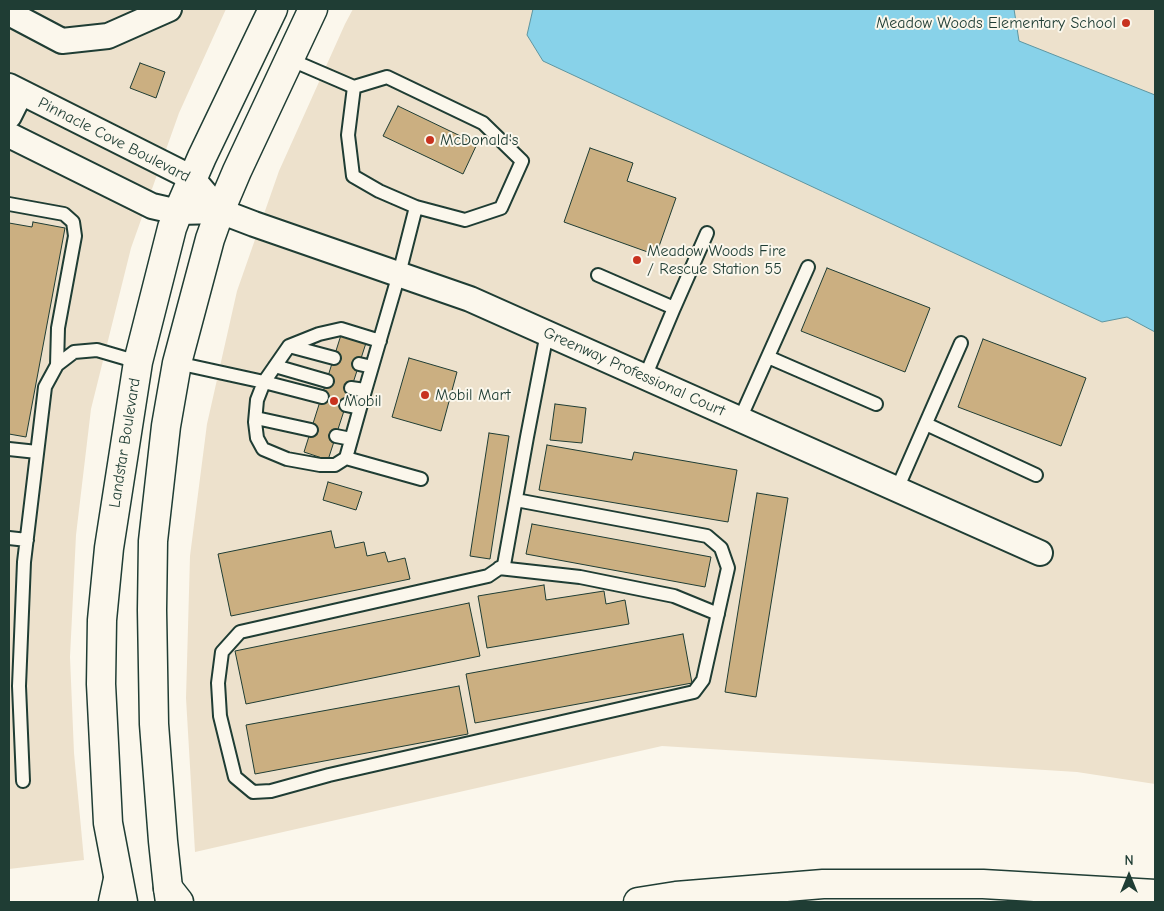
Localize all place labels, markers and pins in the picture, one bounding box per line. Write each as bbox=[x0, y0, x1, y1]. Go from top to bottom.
place label: Meadow Woods Elementary School bbox=[876, 13, 1116, 33]
marker: Meadow Woods Elementary School bbox=[1120, 17, 1132, 29]
place label: McDonald's bbox=[440, 130, 519, 150]
marker: McDonald's bbox=[424, 134, 436, 146]
place label: Meadow Woods Fire / Rescue Station 55 bbox=[647, 241, 786, 279]
marker: Meadow Woods Fire / Rescue Station 55 bbox=[631, 254, 643, 266]
place label: Mobil Mart bbox=[435, 385, 511, 405]
marker: Mobil Mart bbox=[419, 389, 431, 401]
place label: Mobil bbox=[344, 391, 382, 411]
marker: Mobil bbox=[328, 395, 340, 407]

